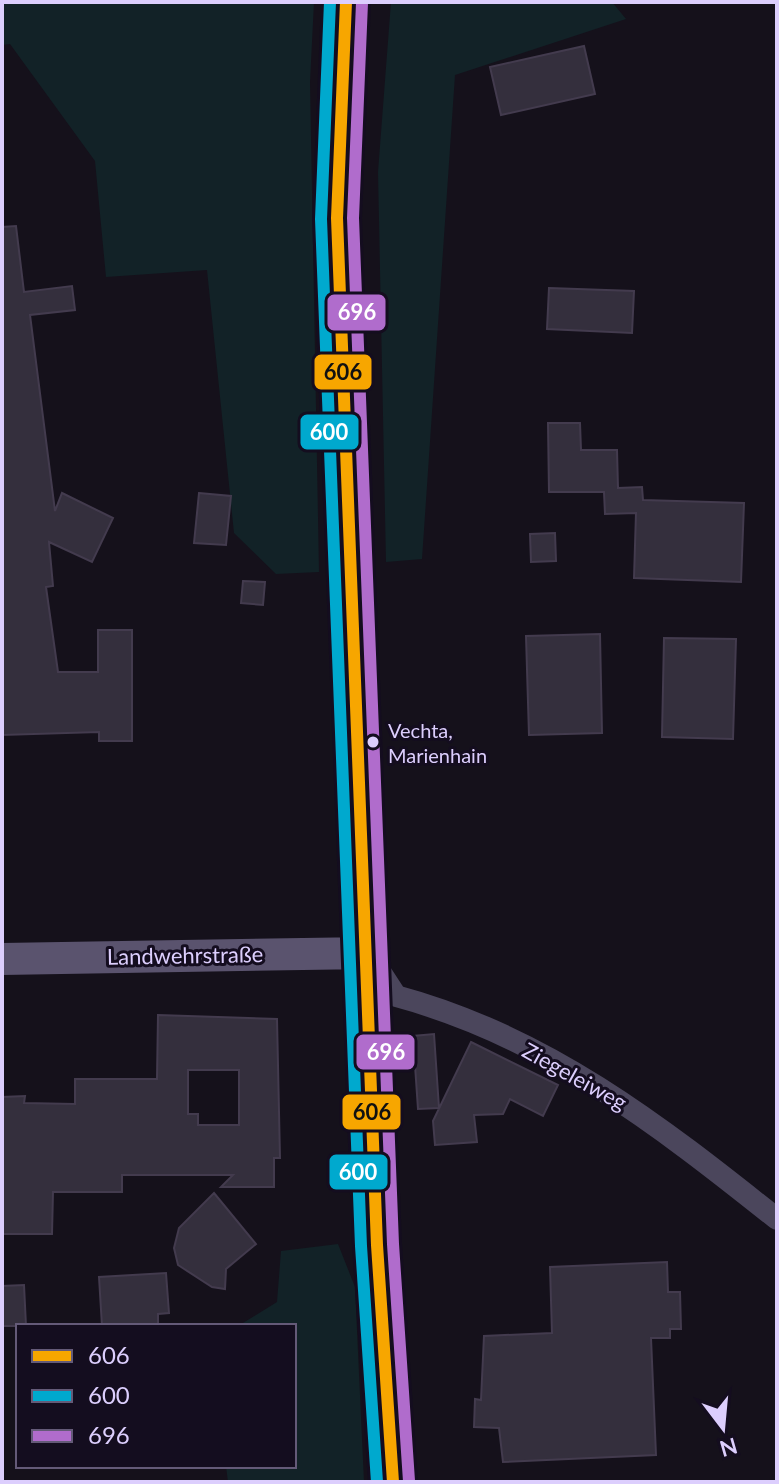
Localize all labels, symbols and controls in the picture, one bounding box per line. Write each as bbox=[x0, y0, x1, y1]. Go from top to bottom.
line badge: 696 bbox=[326, 293, 387, 332]
text: 696 bbox=[338, 298, 376, 325]
line badge: 606 bbox=[313, 353, 373, 391]
text: 606 bbox=[324, 358, 362, 385]
line badge: 600 bbox=[299, 413, 360, 451]
text: 600 bbox=[310, 418, 348, 445]
place label: Vechta, Marienhain bbox=[388, 718, 487, 767]
marker: Vechta, Marienhain bbox=[365, 734, 381, 750]
street label: Landwehrstraße bbox=[107, 940, 263, 970]
line badge: 696 bbox=[355, 1033, 416, 1071]
street label: Ziegeleiweg bbox=[518, 1036, 632, 1116]
text: 696 bbox=[367, 1038, 405, 1065]
line badge: 606 bbox=[341, 1093, 402, 1131]
text: 606 bbox=[353, 1098, 391, 1125]
line badge: 600 bbox=[328, 1153, 389, 1191]
text: 600 bbox=[339, 1158, 377, 1185]
legend bbox=[16, 1324, 296, 1468]
text: 606 bbox=[88, 1340, 130, 1369]
text: 600 bbox=[88, 1380, 130, 1409]
north arrow bbox=[683, 1388, 763, 1468]
text: 696 bbox=[88, 1420, 130, 1449]
text: N bbox=[717, 1432, 741, 1463]

